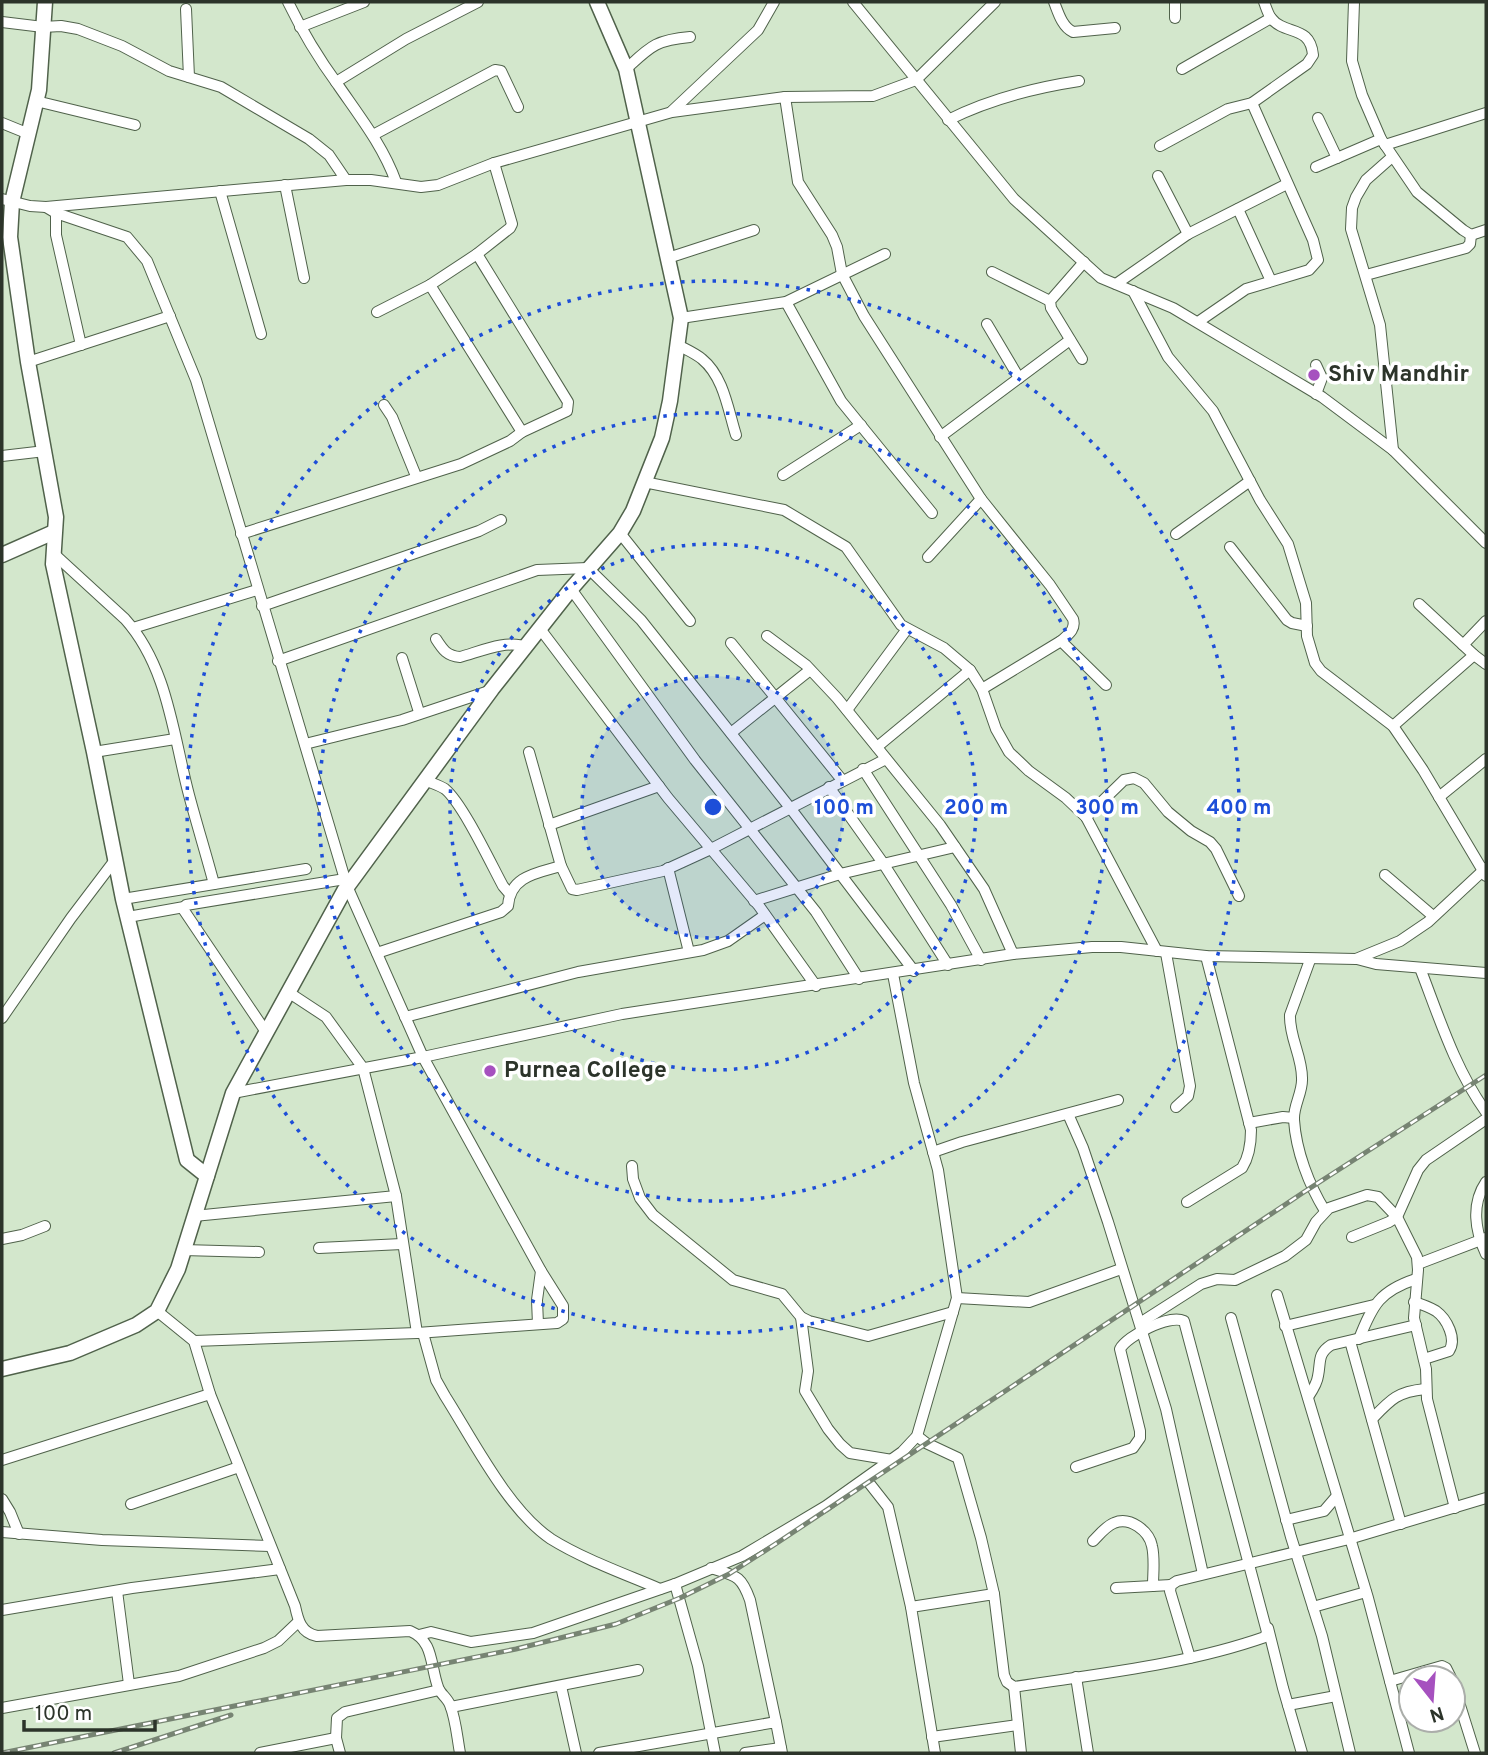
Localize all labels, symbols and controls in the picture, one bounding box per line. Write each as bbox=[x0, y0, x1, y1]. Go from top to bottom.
place label: Shiv Mandhir bbox=[1328, 361, 1470, 390]
marker: Shiv Mandhir bbox=[1306, 367, 1322, 383]
centre of rings bbox=[701, 795, 725, 819]
text: 100 m bbox=[814, 795, 874, 822]
text: 200 m bbox=[944, 795, 1008, 822]
text: 300 m bbox=[1075, 795, 1139, 822]
text: 400 m bbox=[1207, 795, 1271, 822]
place label: Purnea College bbox=[504, 1057, 667, 1086]
marker: Purnea College bbox=[482, 1063, 498, 1079]
north arrow bbox=[1397, 1664, 1467, 1734]
scale bar bbox=[24, 1688, 156, 1732]
text: N bbox=[1426, 1700, 1446, 1727]
text: 100 m bbox=[35, 1701, 92, 1728]

